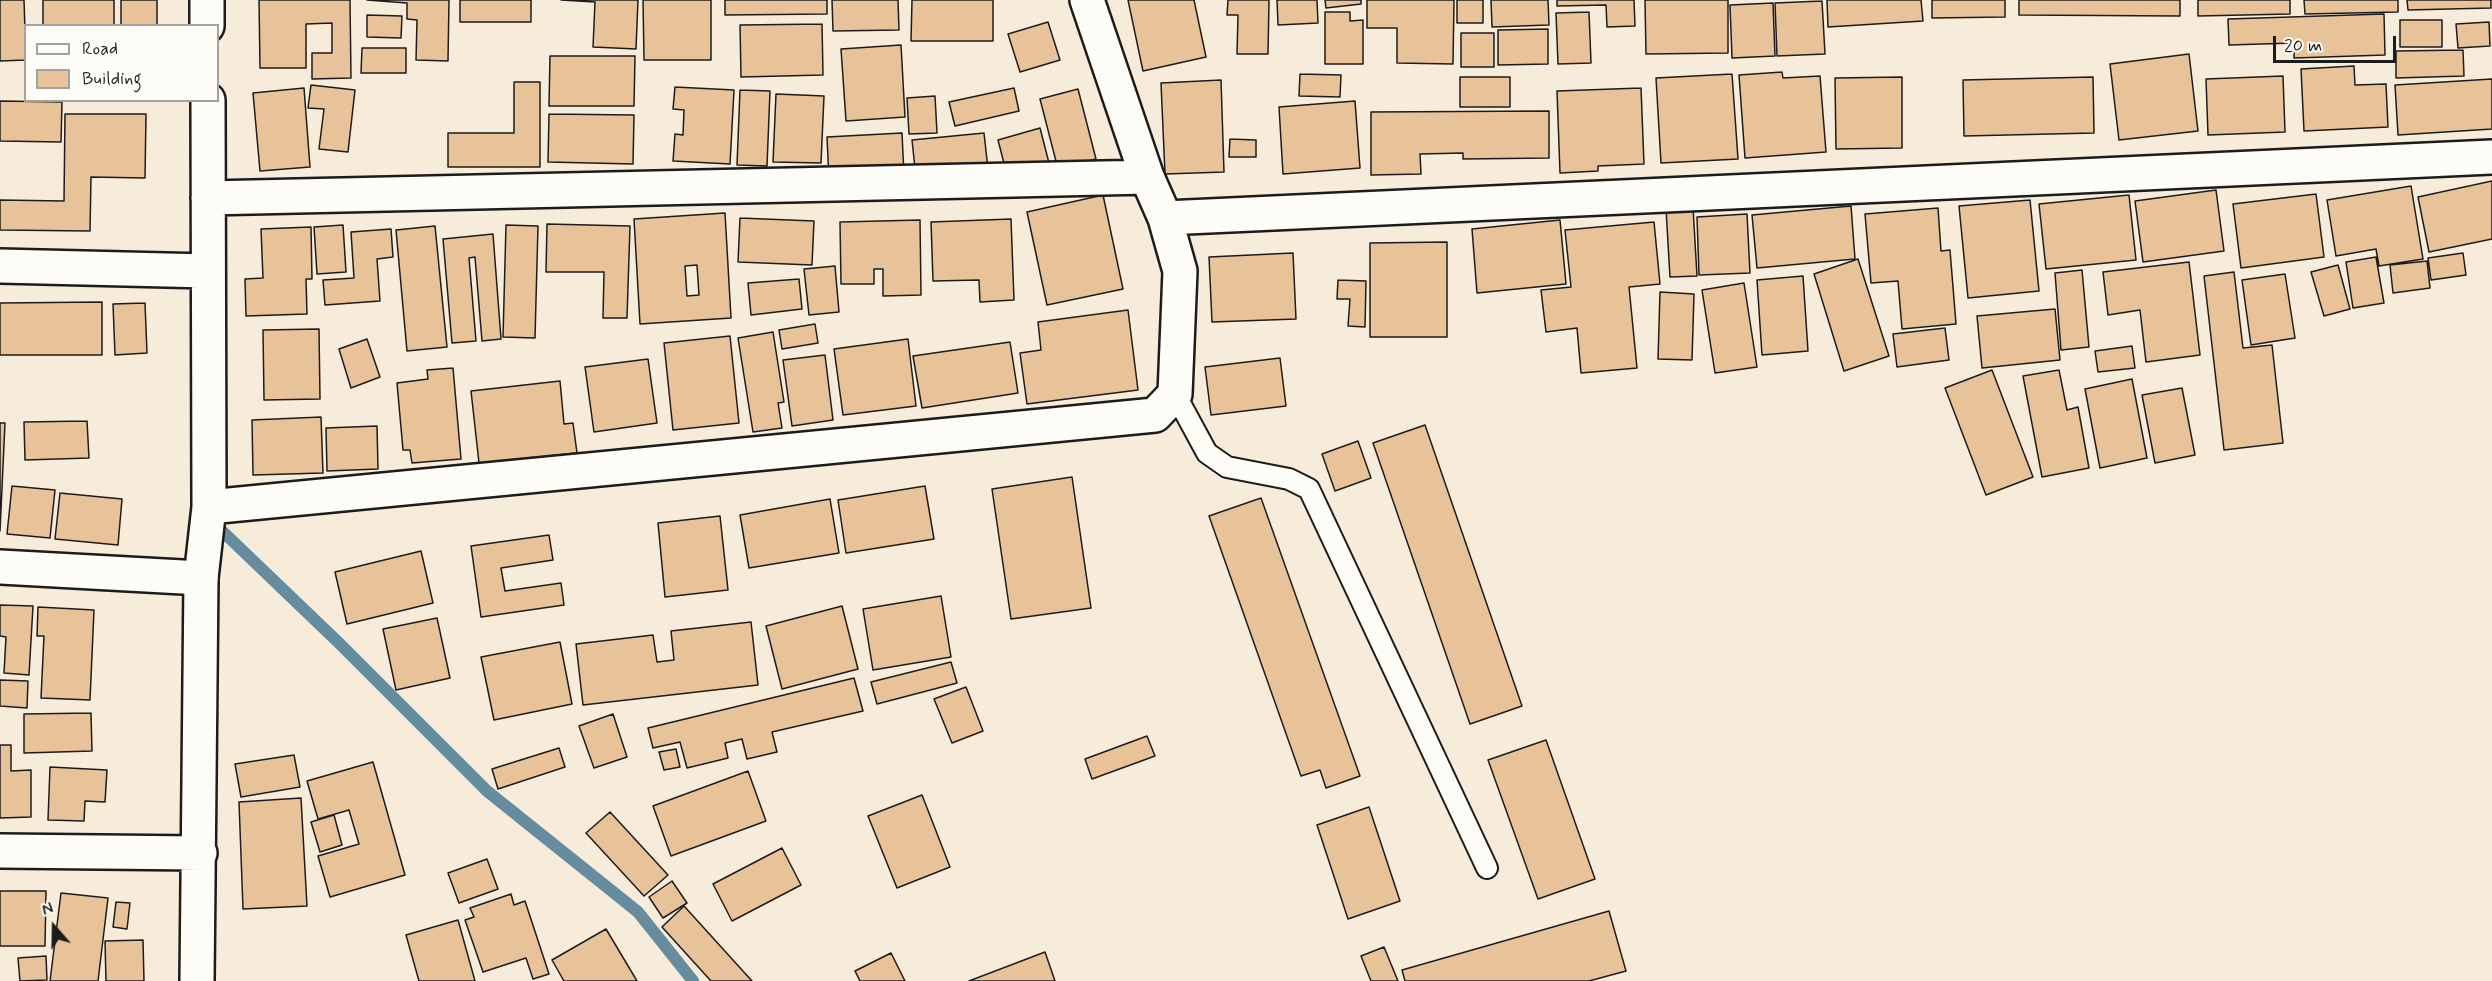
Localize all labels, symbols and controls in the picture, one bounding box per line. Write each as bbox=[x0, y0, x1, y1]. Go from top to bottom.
legend bbox=[24, 24, 219, 102]
scale bar bbox=[2276, 24, 2399, 62]
text: 20 m bbox=[2284, 34, 2322, 58]
text: Road bbox=[82, 37, 118, 61]
text: Building bbox=[82, 67, 142, 91]
north arrow bbox=[24, 897, 84, 957]
text: N bbox=[39, 898, 56, 921]

